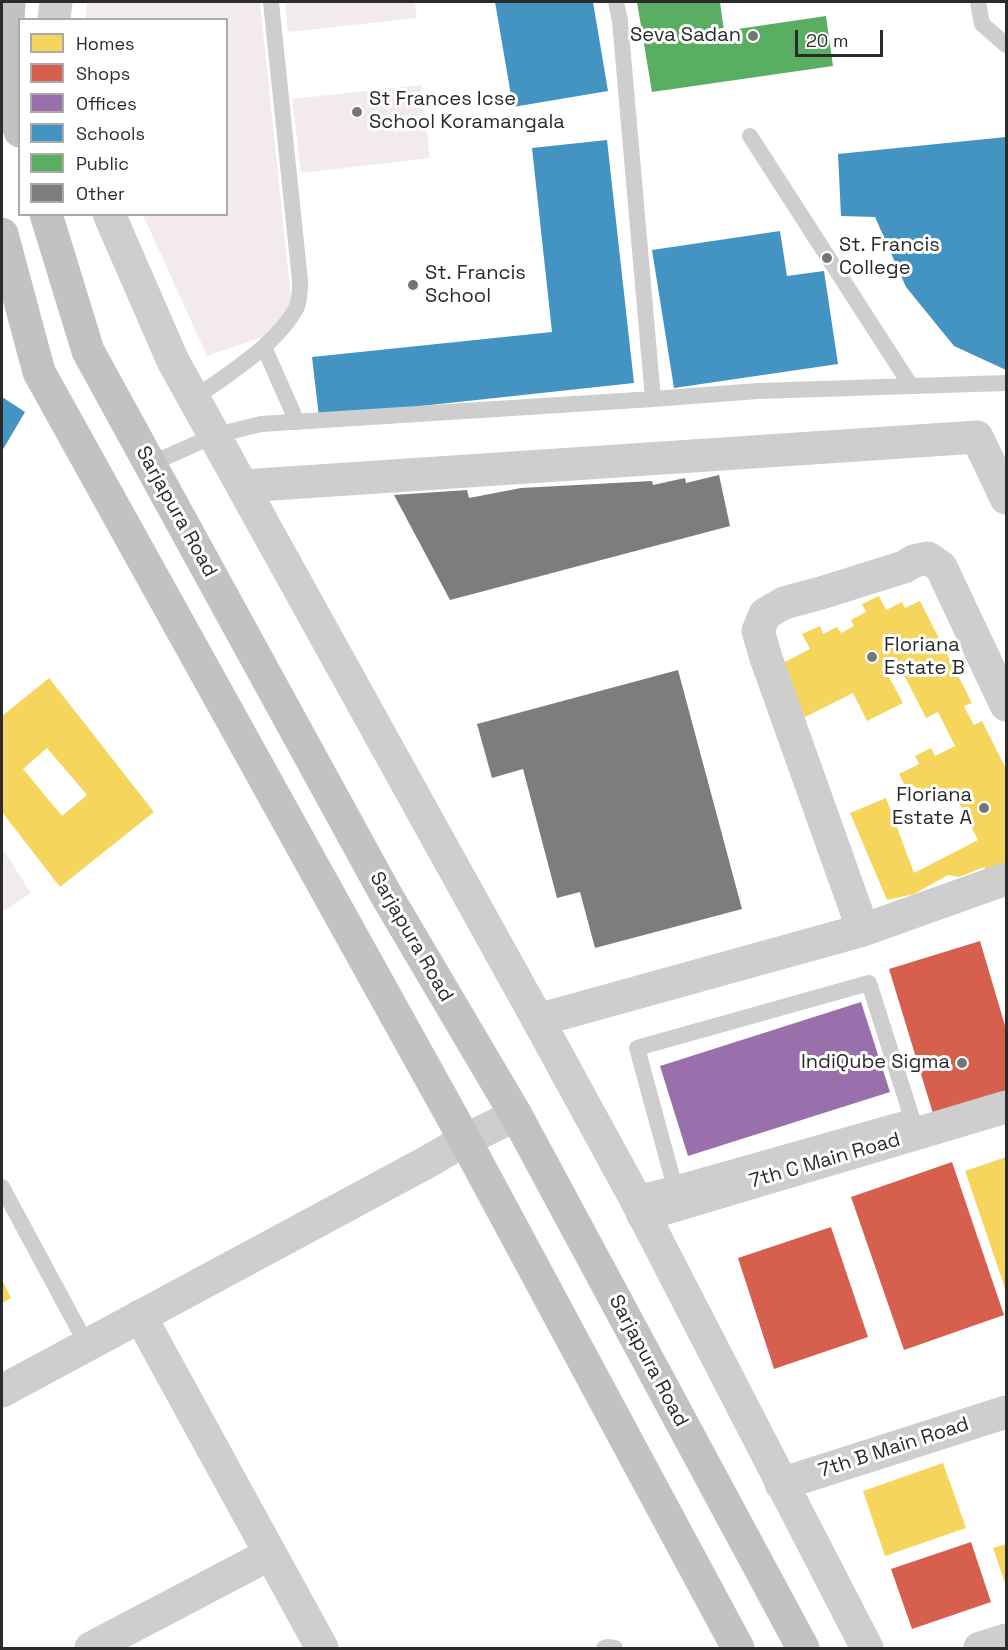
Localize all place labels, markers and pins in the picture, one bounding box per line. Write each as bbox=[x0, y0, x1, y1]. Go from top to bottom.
place label: Seva Sadan bbox=[630, 24, 741, 48]
marker: Seva Sadan bbox=[746, 29, 760, 43]
place label: St Frances Icse School Koramangala bbox=[369, 88, 565, 135]
marker: St Frances Icse School Koramangala bbox=[350, 105, 364, 119]
place label: St. Francis College bbox=[839, 234, 940, 281]
marker: St. Francis College bbox=[820, 251, 834, 265]
place label: St. Francis School bbox=[425, 262, 526, 309]
marker: St. Francis School bbox=[406, 278, 420, 292]
place label: Floriana Estate B bbox=[884, 634, 965, 681]
marker: Floriana Estate B bbox=[865, 650, 879, 664]
place label: Floriana Estate A bbox=[892, 784, 972, 831]
marker: Floriana Estate A bbox=[977, 801, 991, 815]
place label: IndiQube Sigma bbox=[801, 1051, 950, 1075]
marker: IndiQube Sigma bbox=[955, 1056, 969, 1070]

